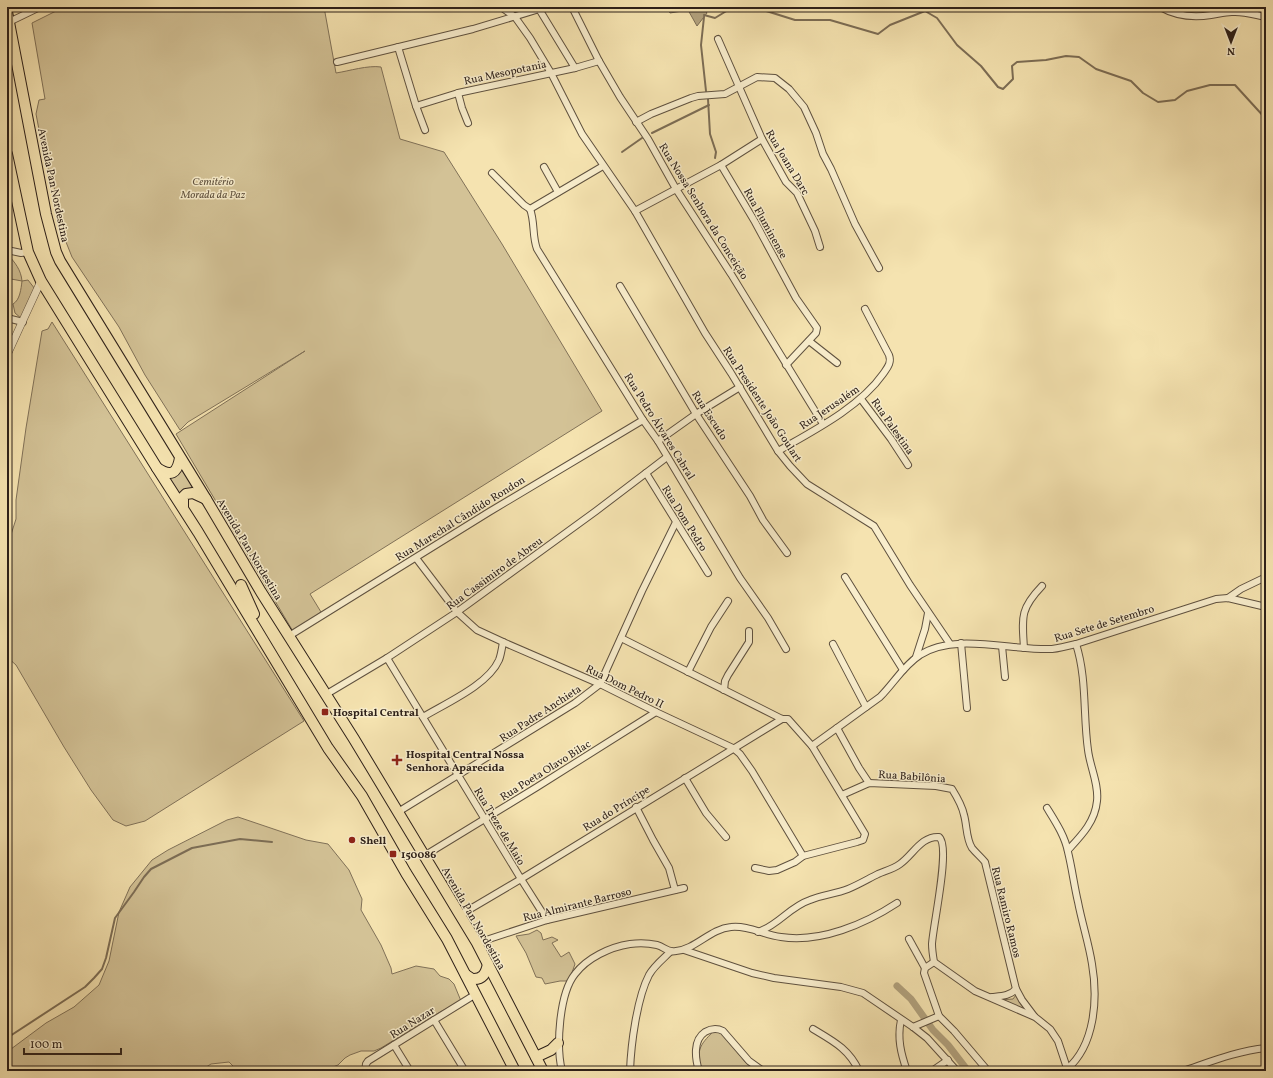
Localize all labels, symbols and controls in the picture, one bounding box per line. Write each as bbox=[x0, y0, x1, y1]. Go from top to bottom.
north arrow bbox=[1211, 22, 1251, 62]
text: N bbox=[1227, 43, 1235, 58]
street label: Rua Mesopotania bbox=[463, 57, 548, 90]
street label: Avenida Pan Nordestina bbox=[33, 127, 72, 244]
street label: Rua Joana Darc bbox=[761, 127, 812, 198]
street label: Rua Nossa Senhora da Conceição bbox=[654, 141, 751, 283]
park label: Cemitério Morada da Paz bbox=[180, 175, 246, 203]
street label: Rua Fluminense bbox=[739, 186, 790, 262]
street label: Rua Presidente João Goulart bbox=[719, 344, 805, 466]
street label: Rua Pedro Álvares Cabral bbox=[620, 371, 698, 483]
street label: Rua Jerusalém bbox=[797, 382, 863, 434]
street label: Rua Escudo bbox=[687, 388, 730, 443]
street label: Rua Palestina bbox=[867, 396, 917, 458]
street label: Rua Marechal Cândido Rondon bbox=[393, 473, 529, 566]
street label: Rua Dom Pedro bbox=[657, 483, 710, 555]
street label: Avenida Pan Nordestina bbox=[212, 496, 285, 604]
street label: Rua Cassimiro de Abreu bbox=[444, 534, 546, 614]
street label: Rua Sete de Setembro bbox=[1053, 602, 1156, 647]
street label: Rua Dom Pedro II bbox=[583, 662, 666, 713]
street label: Rua Padre Anchieta bbox=[497, 682, 585, 746]
place label: Hospital Central bbox=[333, 706, 419, 721]
marker: Hospital Central bbox=[320, 707, 330, 717]
street label: Rua Poeta Olavo Bilac bbox=[498, 737, 594, 805]
place label: Hospital Central Nossa Senhora Aparecida bbox=[406, 748, 524, 776]
marker: Hospital Central Nossa Senhora Aparecida bbox=[391, 754, 403, 766]
street label: Rua Babilônia bbox=[878, 768, 947, 787]
street label: Rua do Príncipe bbox=[580, 783, 653, 836]
street label: Rua Treze de Maio bbox=[470, 785, 528, 869]
place label: Shell bbox=[360, 834, 386, 849]
marker: Shell bbox=[347, 835, 357, 845]
place label: 150086 bbox=[401, 848, 436, 863]
marker: 150086 bbox=[388, 849, 398, 859]
street label: Avenida Pan Nordestina bbox=[437, 865, 509, 973]
street label: Rua Ramiro Ramos bbox=[987, 865, 1024, 960]
street label: Rua Almirante Barroso bbox=[522, 885, 633, 926]
street label: Rua Nazar bbox=[387, 1003, 439, 1043]
scale bar bbox=[24, 1030, 121, 1056]
text: 100 m bbox=[30, 1037, 63, 1053]

